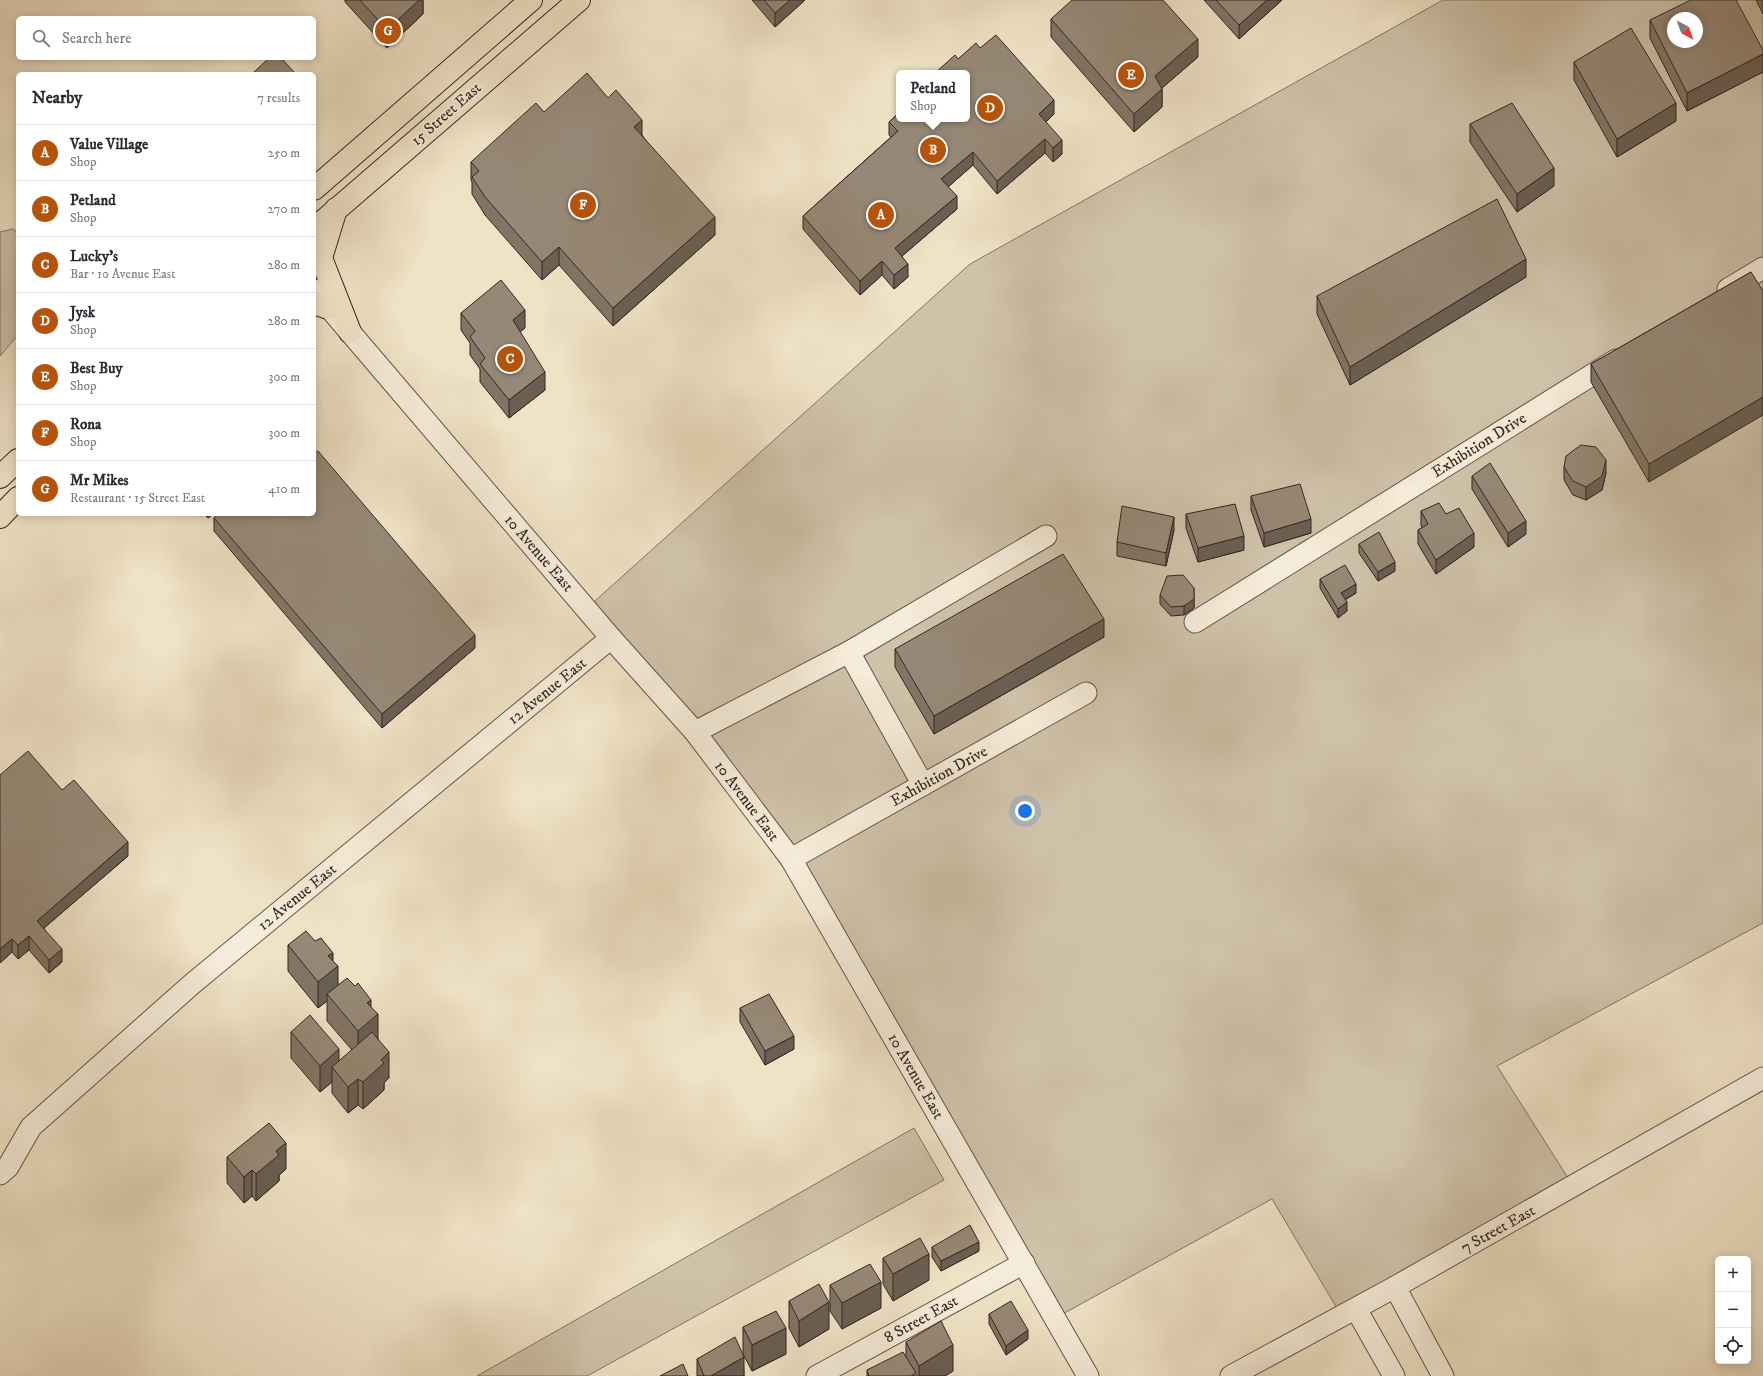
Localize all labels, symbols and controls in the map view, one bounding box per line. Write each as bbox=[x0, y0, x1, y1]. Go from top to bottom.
north arrow bbox=[1667, 12, 1703, 48]
search box bbox=[16, 16, 316, 60]
pin: G bbox=[375, 16, 401, 46]
icon: search bbox=[30, 27, 52, 49]
text: Search here bbox=[62, 29, 131, 48]
pin: E bbox=[1118, 60, 1144, 90]
popup bbox=[896, 70, 970, 122]
street label: 15 Street East bbox=[407, 78, 485, 150]
text: Petland bbox=[910, 79, 956, 98]
text: Nearby bbox=[32, 87, 82, 109]
text: 7 results bbox=[257, 90, 300, 106]
pin: D bbox=[977, 93, 1003, 123]
text: Shop bbox=[910, 98, 937, 114]
text: Value Village bbox=[70, 135, 148, 154]
pin: B bbox=[920, 135, 946, 165]
text: A bbox=[41, 145, 49, 161]
text: 250 m bbox=[268, 145, 300, 161]
text: Shop bbox=[70, 154, 96, 170]
pin: F bbox=[570, 190, 596, 220]
text: Petland bbox=[70, 191, 116, 210]
pin: A bbox=[868, 200, 894, 230]
text: B bbox=[41, 201, 49, 217]
text: 270 m bbox=[268, 201, 300, 217]
text: Shop bbox=[70, 210, 96, 226]
text: Lucky's bbox=[70, 247, 118, 266]
text: C bbox=[41, 257, 49, 273]
text: 280 m bbox=[268, 257, 300, 273]
text: Bar · 10 Avenue East bbox=[70, 266, 175, 282]
text: Jysk bbox=[70, 303, 95, 322]
text: D bbox=[40, 313, 50, 329]
text: 280 m bbox=[268, 313, 300, 329]
text: Shop bbox=[70, 322, 96, 338]
pin: C bbox=[497, 344, 523, 374]
text: Best Buy bbox=[70, 359, 123, 378]
text: E bbox=[40, 369, 50, 385]
text: 300 m bbox=[269, 369, 300, 385]
text: Shop bbox=[70, 378, 96, 394]
street label: Exhibition Drive bbox=[1428, 408, 1530, 482]
text: Rona bbox=[70, 415, 101, 434]
text: F bbox=[41, 425, 49, 441]
text: 300 m bbox=[269, 425, 300, 441]
text: Shop bbox=[70, 434, 96, 450]
text: Mr Mikes bbox=[70, 471, 129, 490]
text: G bbox=[40, 481, 50, 497]
text: 410 m bbox=[268, 481, 300, 497]
text: Restaurant · 15 Street East bbox=[70, 490, 205, 506]
street label: 10 Avenue East bbox=[500, 510, 578, 596]
street label: 12 Avenue East bbox=[504, 653, 590, 729]
street label: Exhibition Drive bbox=[887, 741, 991, 811]
street label: 10 Avenue East bbox=[710, 757, 784, 845]
your location bbox=[1015, 801, 1035, 821]
street label: 12 Avenue East bbox=[254, 859, 340, 935]
street label: 10 Avenue East bbox=[883, 1029, 949, 1123]
street label: 7 Street East bbox=[1457, 1200, 1539, 1258]
map controls bbox=[1715, 1256, 1751, 1364]
button: + bbox=[1715, 1256, 1751, 1292]
street label: 8 Street East bbox=[881, 1291, 961, 1347]
button: − bbox=[1715, 1292, 1751, 1328]
button: locate bbox=[1715, 1328, 1751, 1364]

